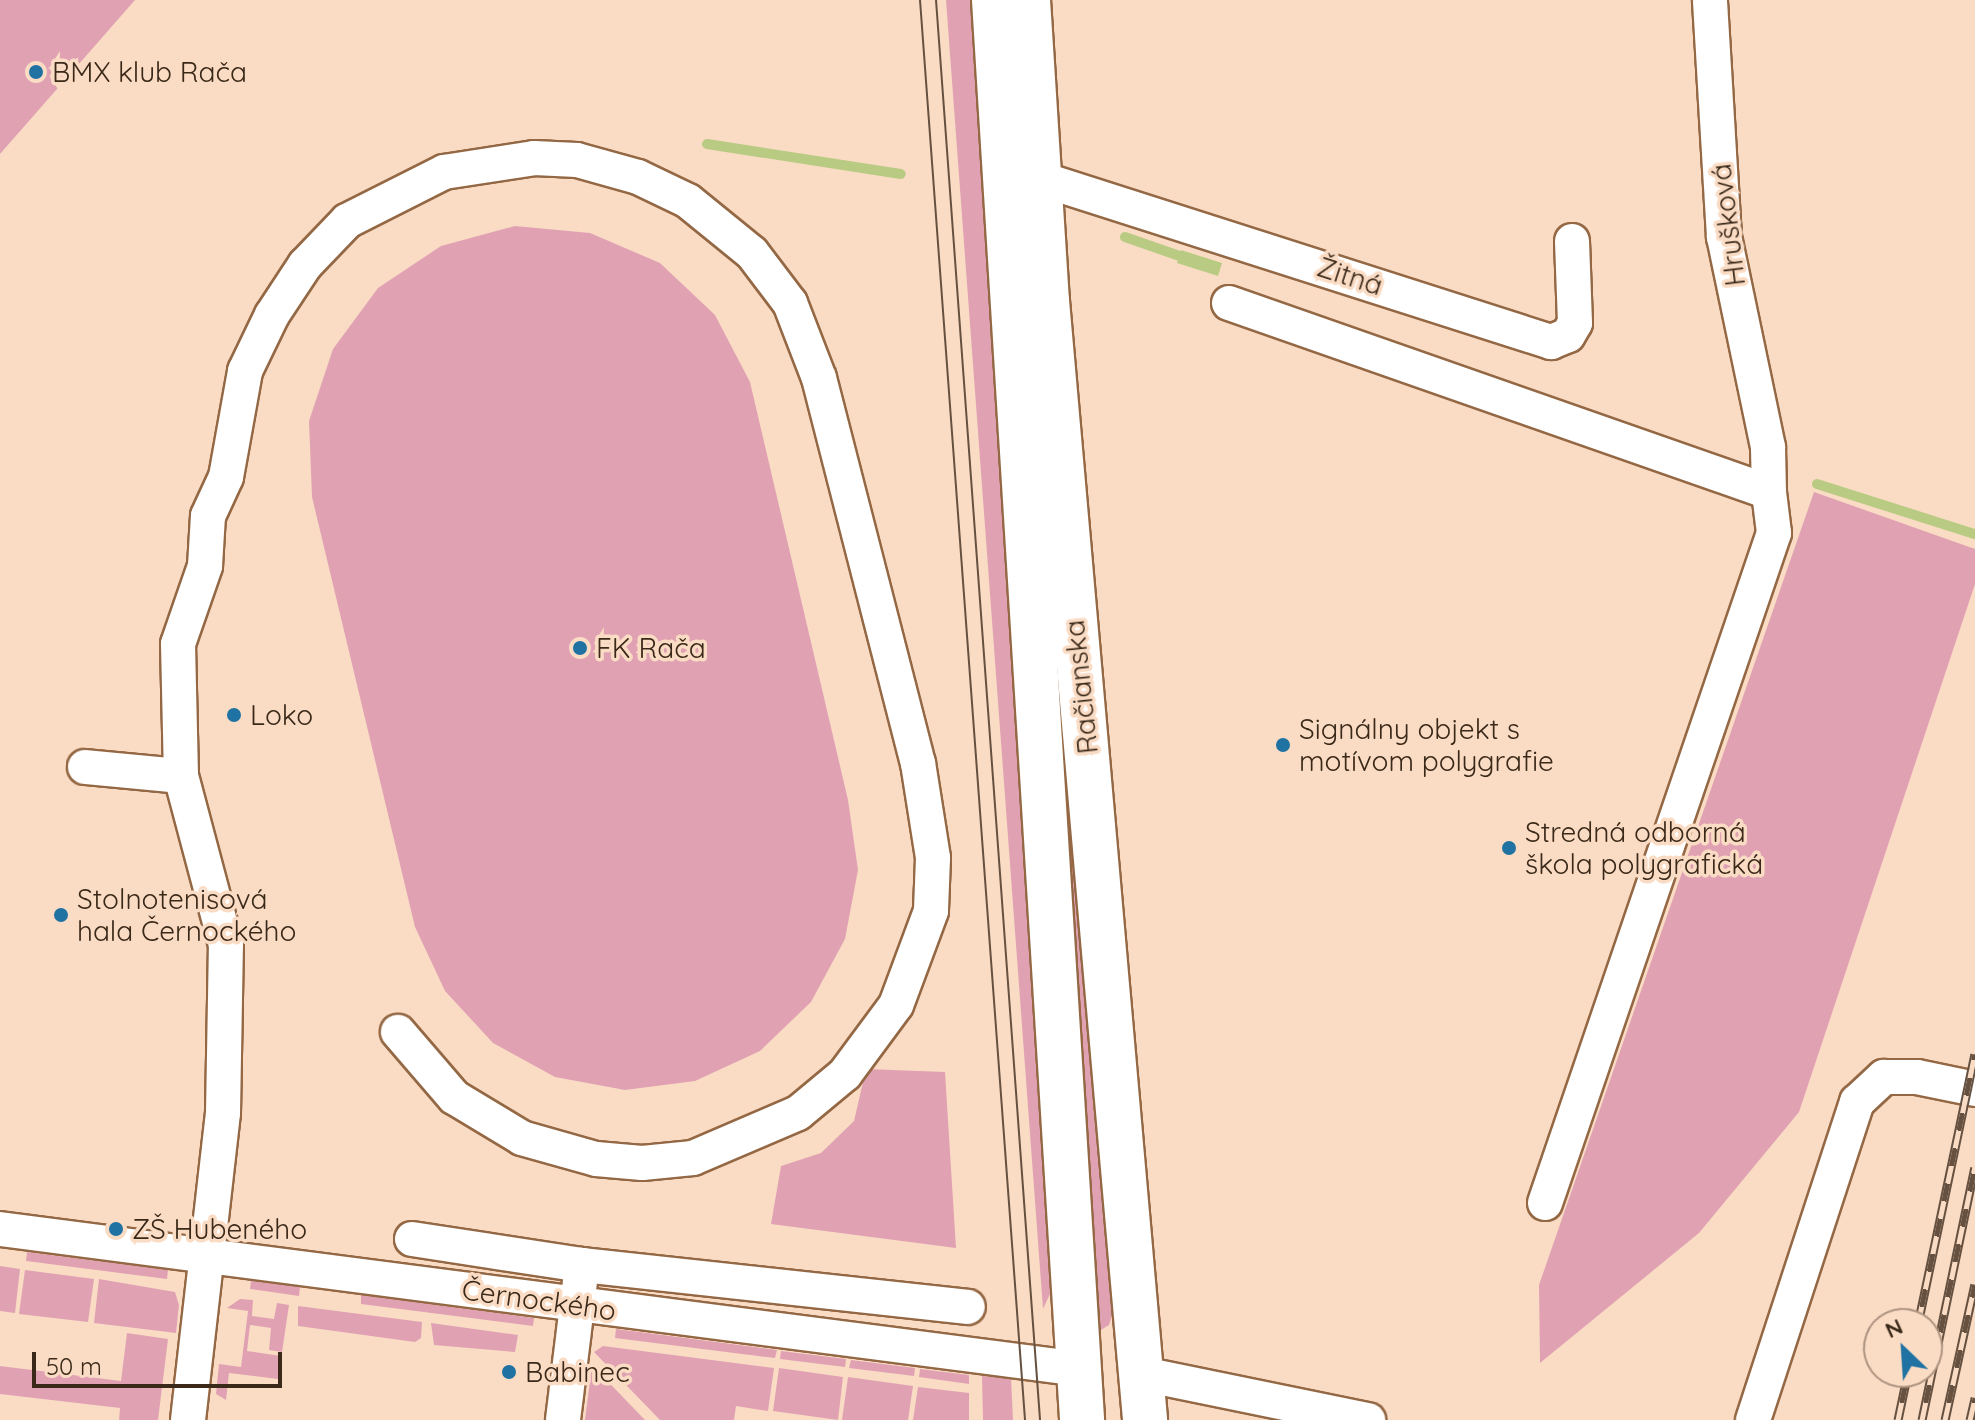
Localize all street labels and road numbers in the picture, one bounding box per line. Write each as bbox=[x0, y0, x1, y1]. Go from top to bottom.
street label: Hrušková bbox=[1704, 162, 1752, 288]
street label: Žitná bbox=[1313, 250, 1387, 302]
street label: Račianska bbox=[1057, 618, 1105, 756]
street label: Černockého bbox=[460, 1273, 618, 1327]

